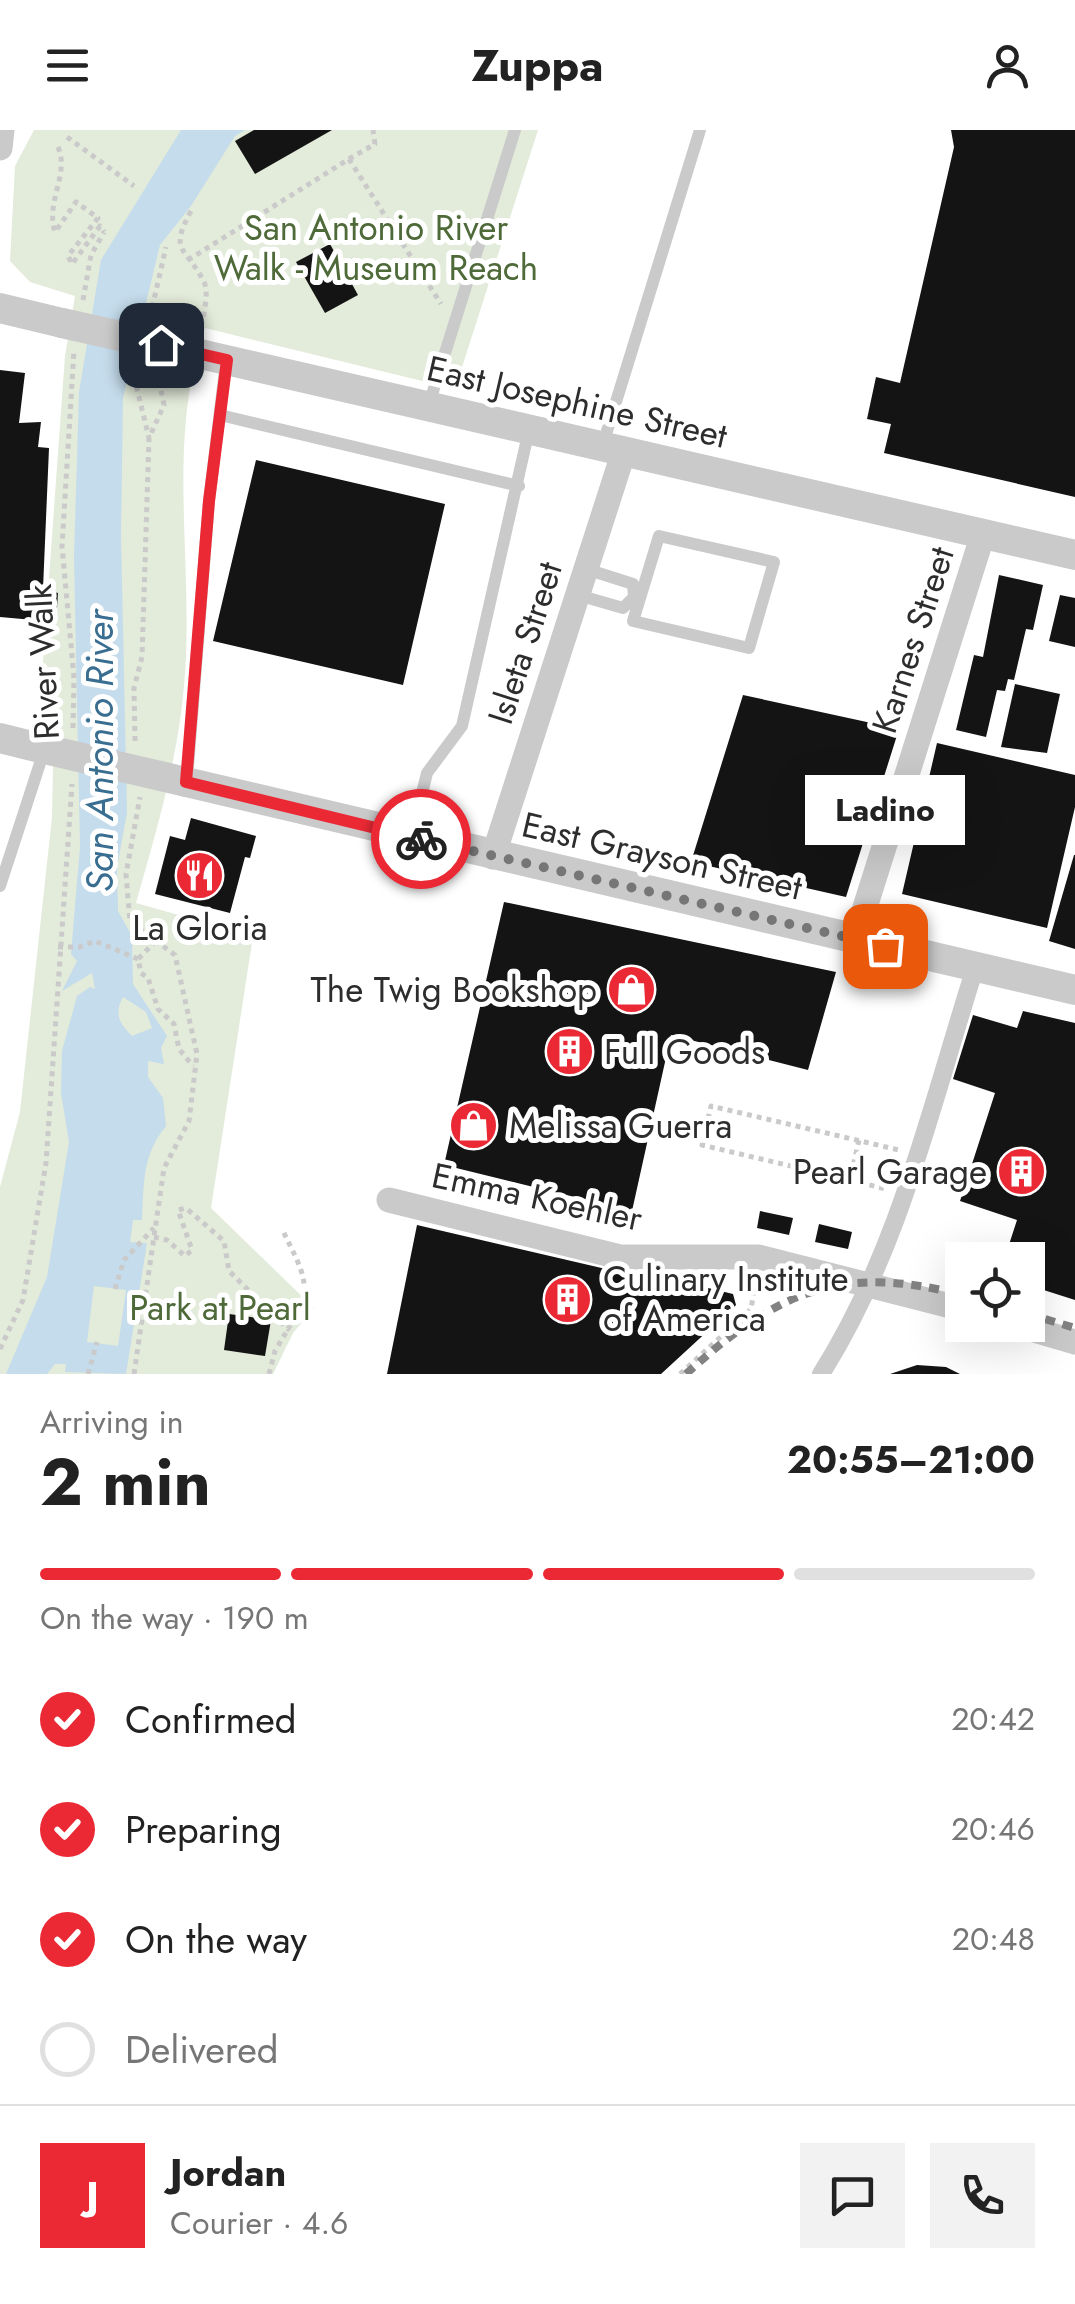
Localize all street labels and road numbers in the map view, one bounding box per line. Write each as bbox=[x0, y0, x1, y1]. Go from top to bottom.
street label: East Josephine Street bbox=[422, 343, 733, 461]
street label: Karnes Street bbox=[859, 540, 967, 740]
street label: Isleta Street bbox=[475, 555, 575, 731]
street label: River Walk bbox=[14, 582, 72, 741]
street label: East Grayson Street bbox=[517, 799, 807, 913]
street label: Emma Koehler bbox=[427, 1150, 647, 1244]

